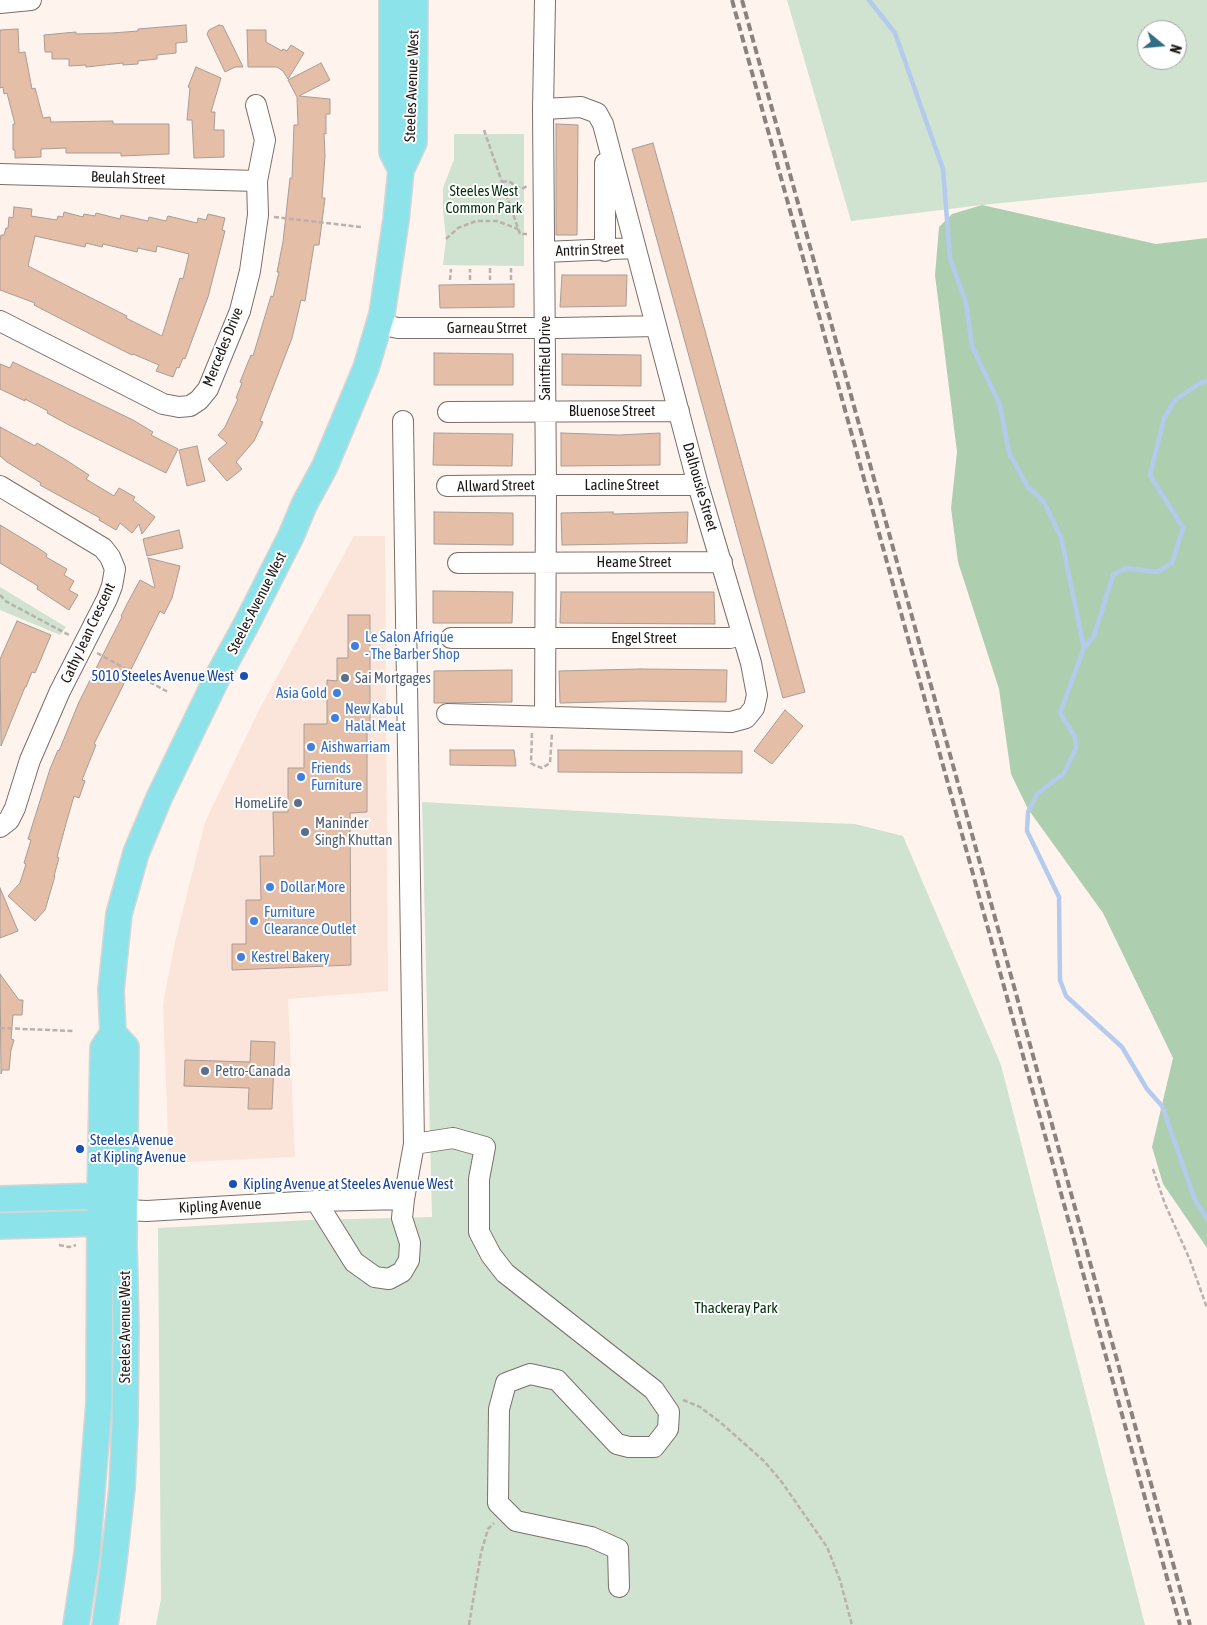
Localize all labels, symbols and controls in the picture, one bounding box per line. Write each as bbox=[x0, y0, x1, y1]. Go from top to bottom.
north arrow bbox=[1137, 20, 1187, 70]
street label: Steeles Avenue West bbox=[401, 30, 423, 142]
text: N bbox=[1167, 43, 1184, 55]
street label: Beulah Street bbox=[91, 168, 165, 188]
park label: Steeles West Common Park bbox=[446, 182, 522, 217]
street label: Antrin Street bbox=[555, 240, 625, 260]
street label: Mercedes Drive bbox=[199, 305, 247, 389]
street label: Saintfield Drive bbox=[536, 316, 554, 400]
street label: Garneau Strret bbox=[447, 319, 527, 337]
street label: Bluenose Street bbox=[569, 402, 655, 420]
street label: Dalhousie Street bbox=[679, 441, 721, 533]
street label: Allward Street bbox=[457, 476, 535, 496]
street label: Lacline Street bbox=[585, 476, 659, 494]
street label: Steeles Avenue West bbox=[223, 549, 291, 657]
street label: Heame Street bbox=[596, 553, 672, 571]
street label: Cathy Jean Crescent bbox=[57, 580, 119, 686]
place label: Le Salon Afrique - The Barber Shop bbox=[365, 628, 460, 663]
street label: Engel Street bbox=[611, 629, 677, 647]
marker: Le Salon Afrique - The Barber Shop bbox=[349, 640, 361, 652]
place label: 5010 Steeles Avenue West bbox=[91, 667, 234, 685]
place label: Sai Mortgages bbox=[355, 669, 431, 687]
marker: 5010 Steeles Avenue West bbox=[238, 670, 250, 682]
marker: Sai Mortgages bbox=[339, 672, 351, 684]
place label: Asia Gold bbox=[276, 684, 327, 702]
marker: Asia Gold bbox=[331, 687, 343, 699]
place label: New Kabul Halal Meat bbox=[345, 700, 406, 735]
marker: New Kabul Halal Meat bbox=[329, 712, 341, 724]
place label: Aishwarriam bbox=[321, 738, 390, 756]
marker: Aishwarriam bbox=[305, 741, 317, 753]
place label: Friends Furniture bbox=[311, 759, 362, 794]
marker: Friends Furniture bbox=[295, 771, 307, 783]
place label: HomeLife bbox=[234, 794, 288, 812]
marker: HomeLife bbox=[292, 797, 304, 809]
place label: Maninder Singh Khuttan bbox=[315, 814, 393, 849]
marker: Maninder Singh Khuttan bbox=[299, 826, 311, 838]
place label: Dollar More bbox=[280, 878, 345, 896]
marker: Dollar More bbox=[264, 881, 276, 893]
place label: Furniture Clearance Outlet bbox=[264, 903, 356, 938]
marker: Furniture Clearance Outlet bbox=[248, 915, 260, 927]
place label: Kestrel Bakery bbox=[251, 948, 330, 966]
marker: Kestrel Bakery bbox=[235, 951, 247, 963]
place label: Petro-Canada bbox=[215, 1062, 291, 1080]
marker: Petro-Canada bbox=[199, 1065, 211, 1077]
place label: Steeles Avenue at Kipling Avenue bbox=[90, 1131, 186, 1166]
marker: Steeles Avenue at Kipling Avenue bbox=[74, 1143, 86, 1155]
place label: Kipling Avenue at Steeles Avenue West bbox=[243, 1175, 453, 1193]
marker: Kipling Avenue at Steeles Avenue West bbox=[227, 1178, 239, 1190]
street label: Kipling Avenue bbox=[178, 1195, 262, 1217]
street label: Steeles Avenue West bbox=[116, 1271, 134, 1383]
park label: Thackeray Park bbox=[694, 1299, 778, 1317]

